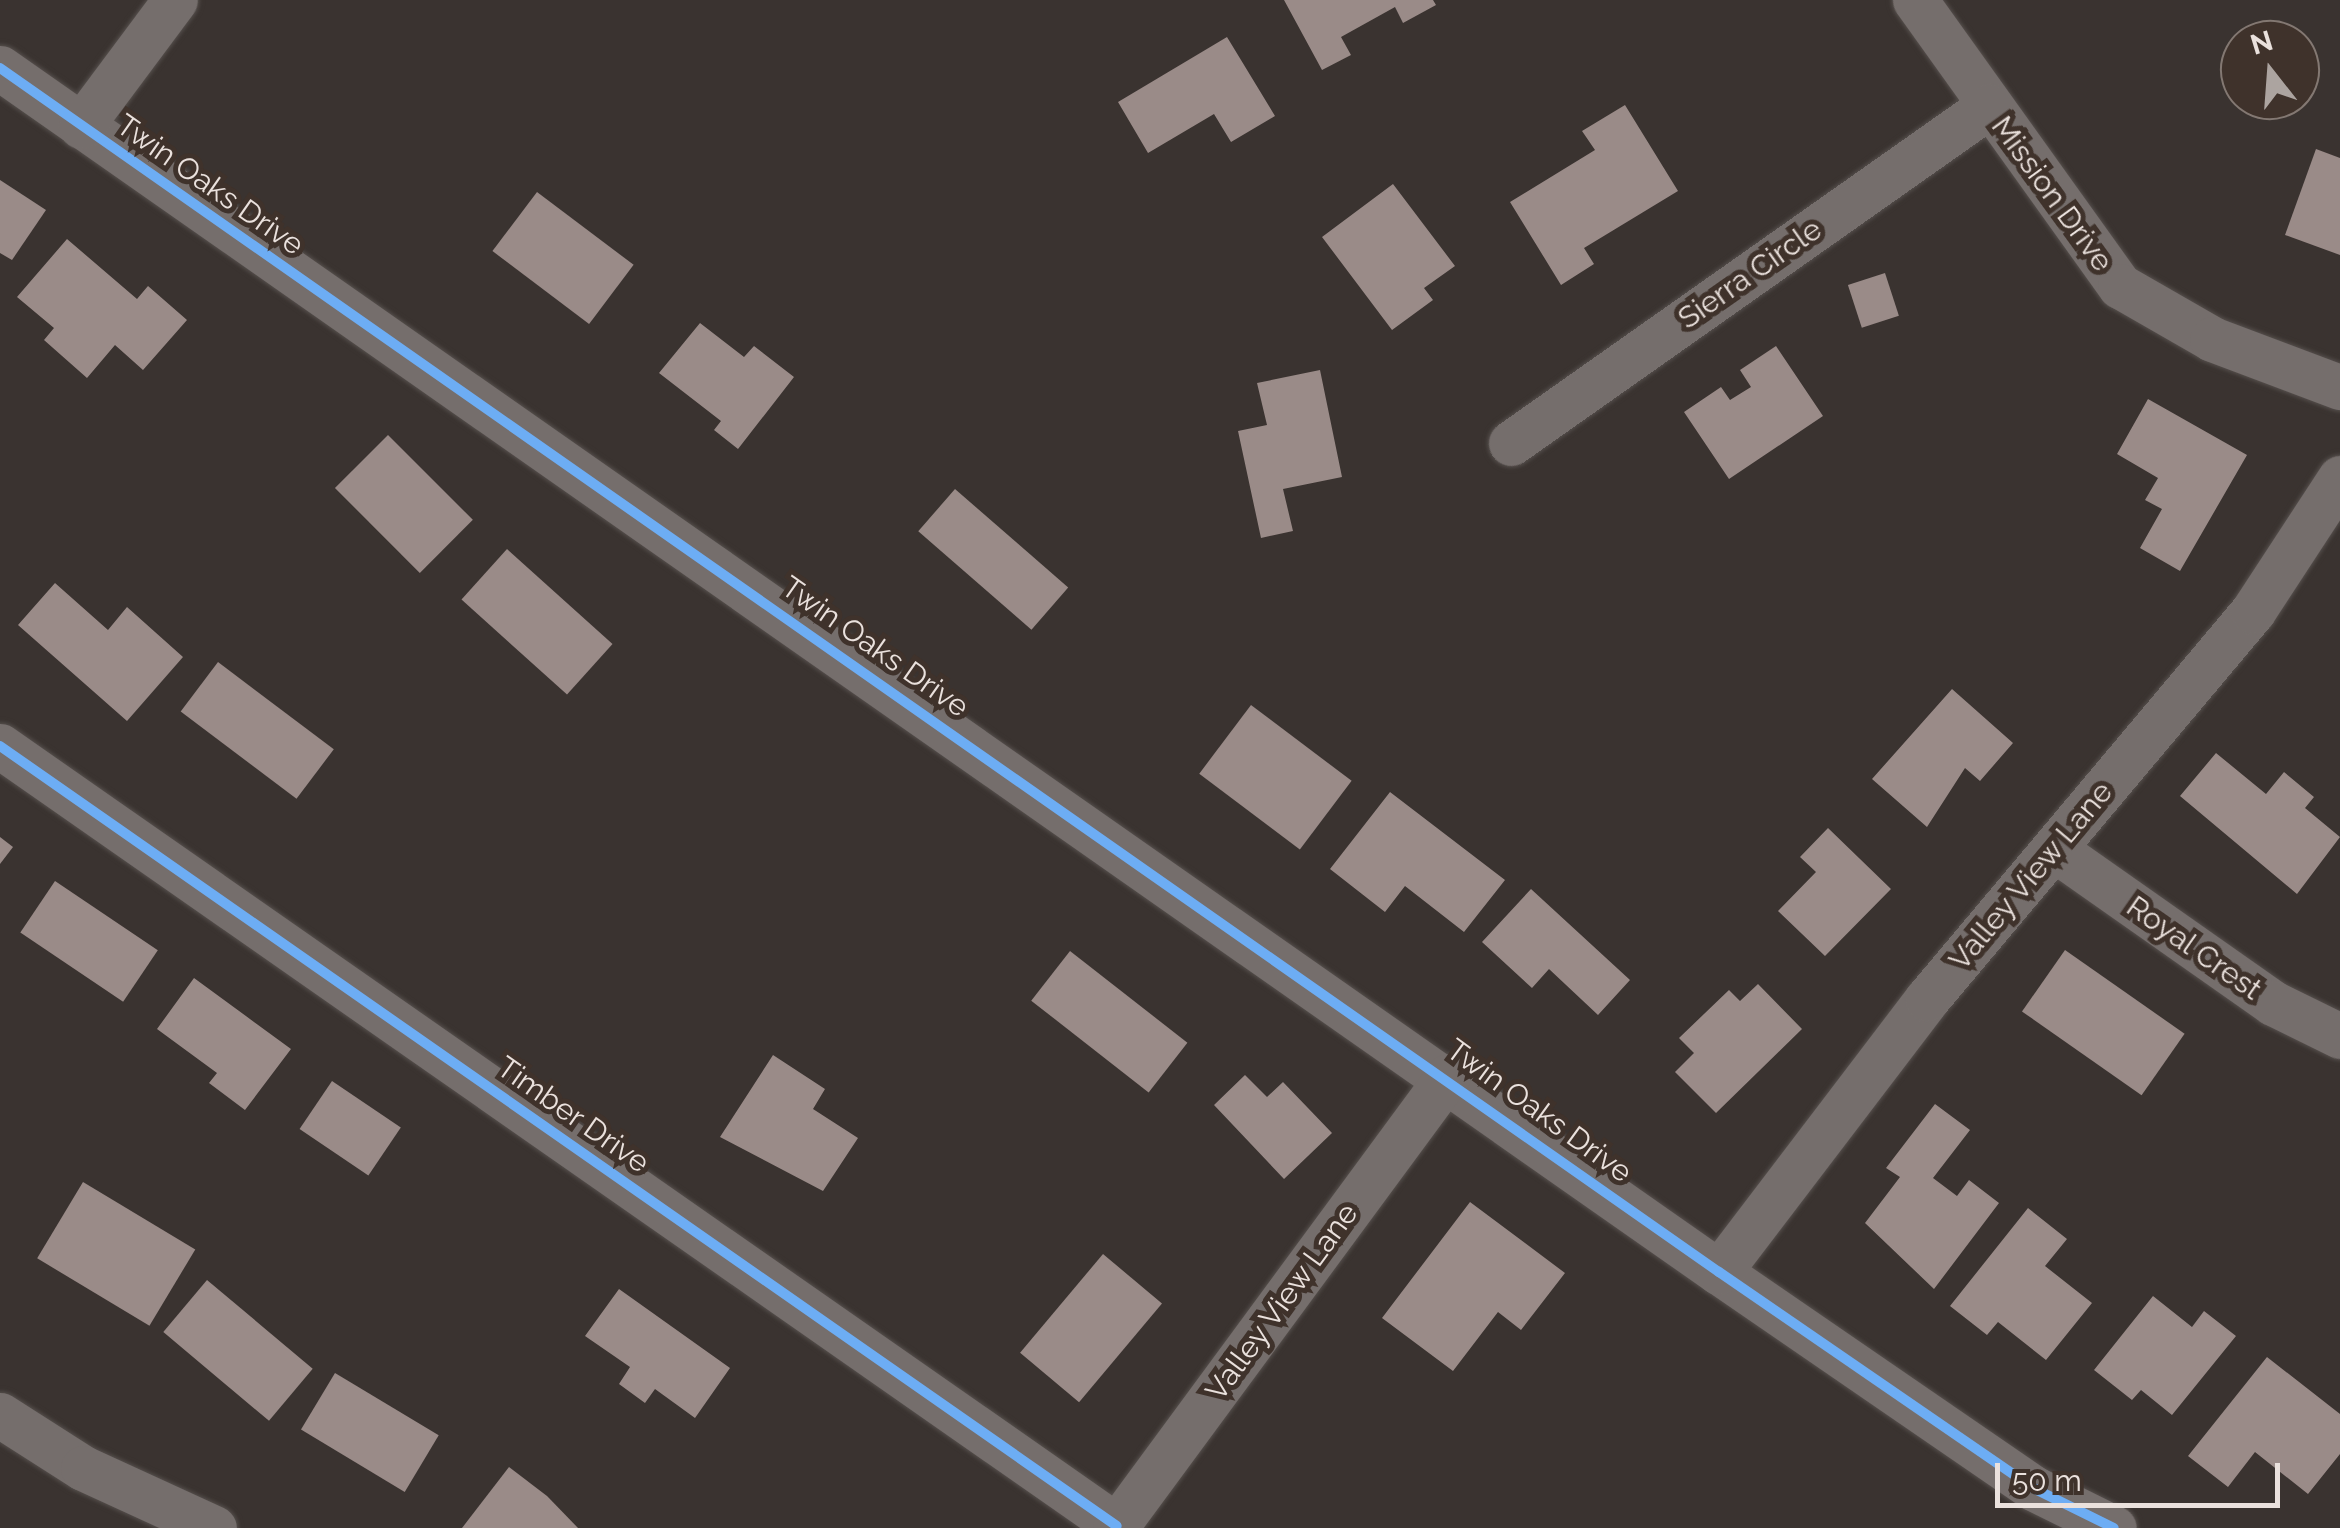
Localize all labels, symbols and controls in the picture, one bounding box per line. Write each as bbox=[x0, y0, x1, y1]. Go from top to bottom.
north arrow bbox=[2220, 20, 2320, 120]
text: N bbox=[2247, 24, 2277, 62]
street label: Twin Oaks Drive bbox=[109, 107, 311, 263]
street label: Mission Drive bbox=[1984, 109, 2120, 279]
street label: Sierra Circle bbox=[1671, 211, 1829, 337]
street label: Twin Oaks Drive bbox=[774, 569, 976, 725]
street label: Valley View Lane bbox=[1941, 773, 2121, 979]
street label: Royal Crest bbox=[2119, 888, 2269, 1008]
street label: Twin Oaks Drive bbox=[1439, 1032, 1639, 1190]
street label: Timber Drive bbox=[490, 1049, 656, 1181]
street label: Valley View Lane bbox=[1198, 1195, 1366, 1409]
scale bar bbox=[2000, 1443, 2285, 1505]
text: 50 m bbox=[2012, 1463, 2082, 1498]

